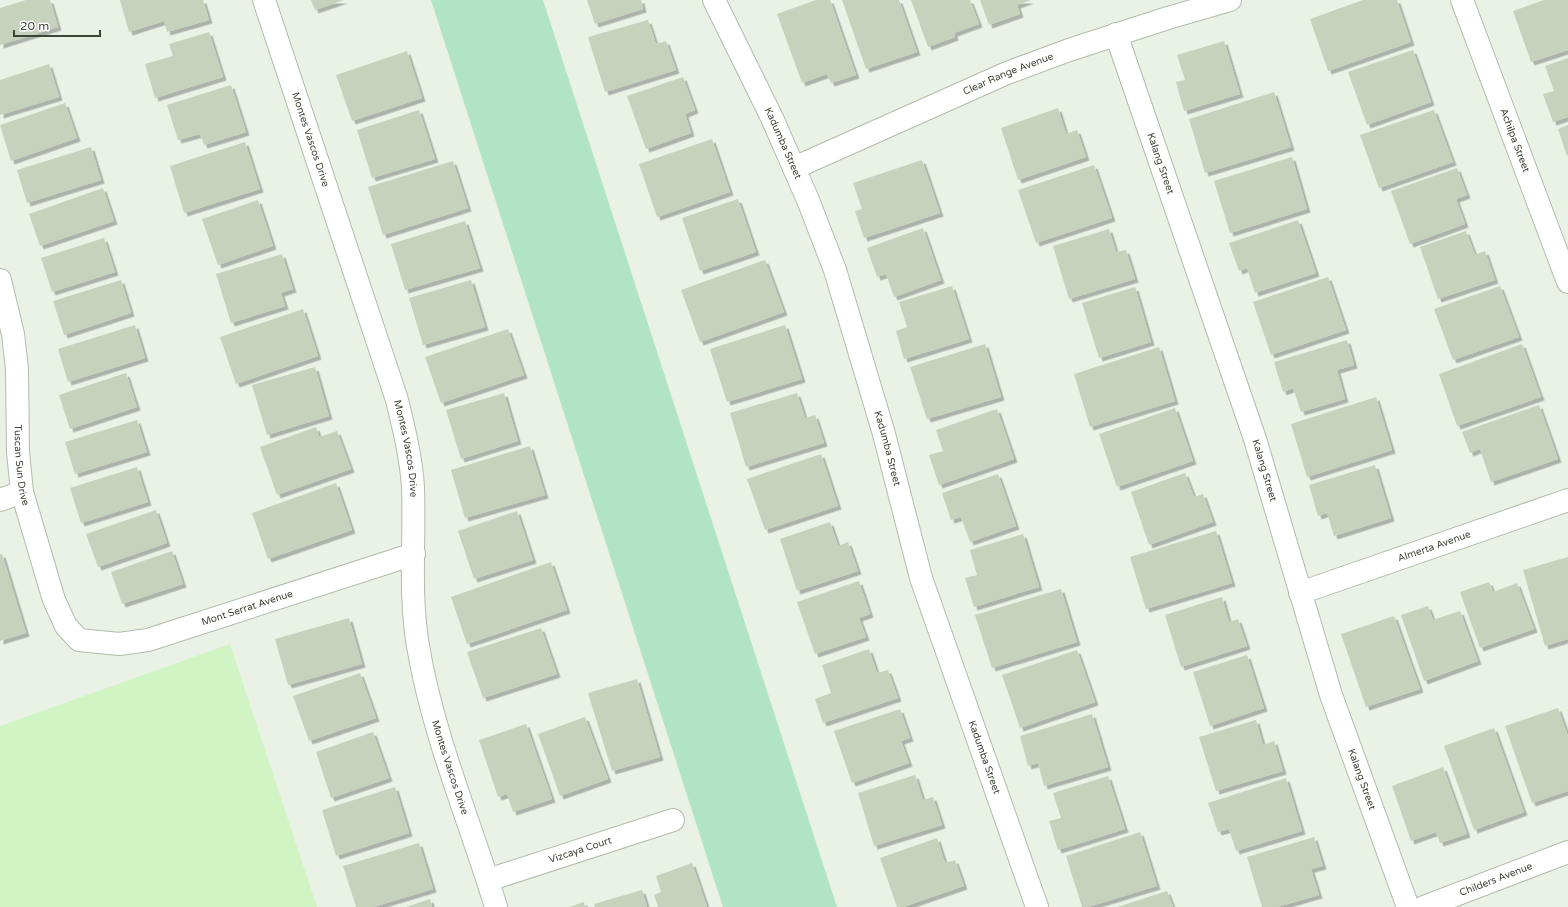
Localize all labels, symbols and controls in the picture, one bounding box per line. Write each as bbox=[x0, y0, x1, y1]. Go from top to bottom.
scale bar bbox=[14, 12, 100, 38]
text: 20 m bbox=[20, 19, 49, 33]
street label: Clear Range Avenue bbox=[961, 50, 1055, 98]
street label: Montes Vascos Drive bbox=[289, 91, 332, 189]
street label: Kadumba Street bbox=[762, 105, 804, 181]
street label: Achilpa Street bbox=[1497, 107, 1532, 174]
street label: Kalang Street bbox=[1144, 131, 1177, 196]
street label: Montes Vascos Drive bbox=[391, 399, 419, 498]
street label: Kadumba Street bbox=[871, 409, 903, 487]
street label: Tuscan Sun Drive bbox=[12, 424, 32, 507]
street label: Kalang Street bbox=[1249, 438, 1279, 503]
street label: Almerta Avenue bbox=[1396, 528, 1473, 565]
street label: Mont Serrat Avenue bbox=[200, 587, 295, 628]
street label: Montes Vascos Drive bbox=[429, 719, 471, 817]
street label: Kadumba Street bbox=[966, 719, 1003, 796]
street label: Kalang Street bbox=[1345, 747, 1378, 812]
street label: Vizcaya Court bbox=[547, 834, 613, 866]
street label: Childers Avenue bbox=[1458, 860, 1534, 899]

